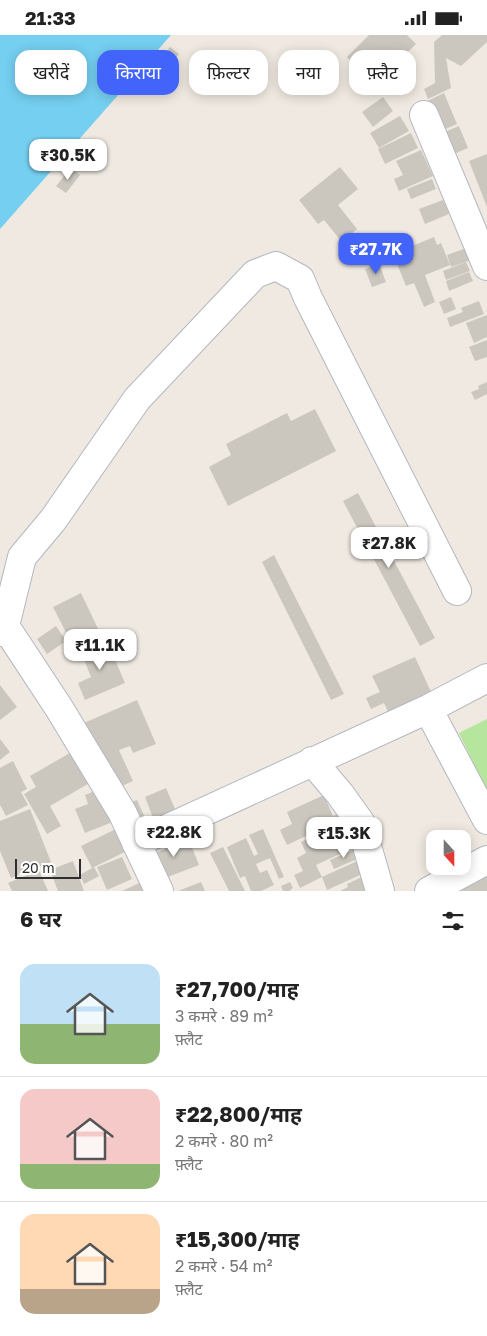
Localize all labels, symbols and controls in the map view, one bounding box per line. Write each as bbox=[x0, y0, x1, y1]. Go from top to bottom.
text: 21:33 bbox=[25, 6, 76, 29]
chip: खरीदें bbox=[15, 50, 87, 95]
chip: किराया bbox=[97, 50, 179, 95]
chip: फ़िल्टर bbox=[189, 50, 268, 95]
chip: नया bbox=[278, 50, 339, 95]
chip: फ़्लैट bbox=[349, 50, 416, 95]
pin: ₹30.5K bbox=[27, 139, 109, 181]
text: ₹30.5K bbox=[40, 145, 96, 165]
pin: ₹27.7K bbox=[335, 233, 417, 275]
text: ₹27.7K bbox=[349, 239, 403, 259]
pin: ₹27.8K bbox=[348, 527, 430, 569]
text: ₹27.8K bbox=[362, 533, 416, 553]
pin: ₹11.1K bbox=[59, 629, 141, 671]
text: ₹11.1K bbox=[75, 635, 125, 655]
pin: ₹22.8K bbox=[133, 815, 215, 858]
pin: ₹15.3K bbox=[303, 817, 385, 859]
text: ₹22.8K bbox=[146, 822, 202, 842]
text: ₹15.3K bbox=[317, 823, 371, 843]
north arrow bbox=[426, 830, 471, 875]
map controls bbox=[426, 830, 471, 875]
scale bar bbox=[15, 856, 81, 879]
text: 20 m bbox=[22, 859, 55, 876]
text: 6 घर bbox=[20, 906, 61, 932]
icon: filters bbox=[439, 907, 467, 935]
text: ₹27,700/माह bbox=[175, 976, 299, 1002]
icon: home bbox=[60, 984, 120, 1044]
text: 3 कमरे · 89 m² bbox=[175, 1006, 273, 1026]
text: फ़्लैट bbox=[175, 1029, 203, 1049]
text: ₹22,800/माह bbox=[175, 1101, 302, 1127]
icon: home bbox=[60, 1109, 120, 1169]
text: 2 कमरे · 80 m² bbox=[175, 1131, 273, 1151]
text: फ़्लैट bbox=[175, 1154, 203, 1174]
text: ₹15,300/माह bbox=[175, 1226, 299, 1252]
icon: home bbox=[60, 1234, 120, 1294]
text: 2 कमरे · 54 m² bbox=[175, 1256, 272, 1276]
text: फ़्लैट bbox=[175, 1279, 203, 1299]

